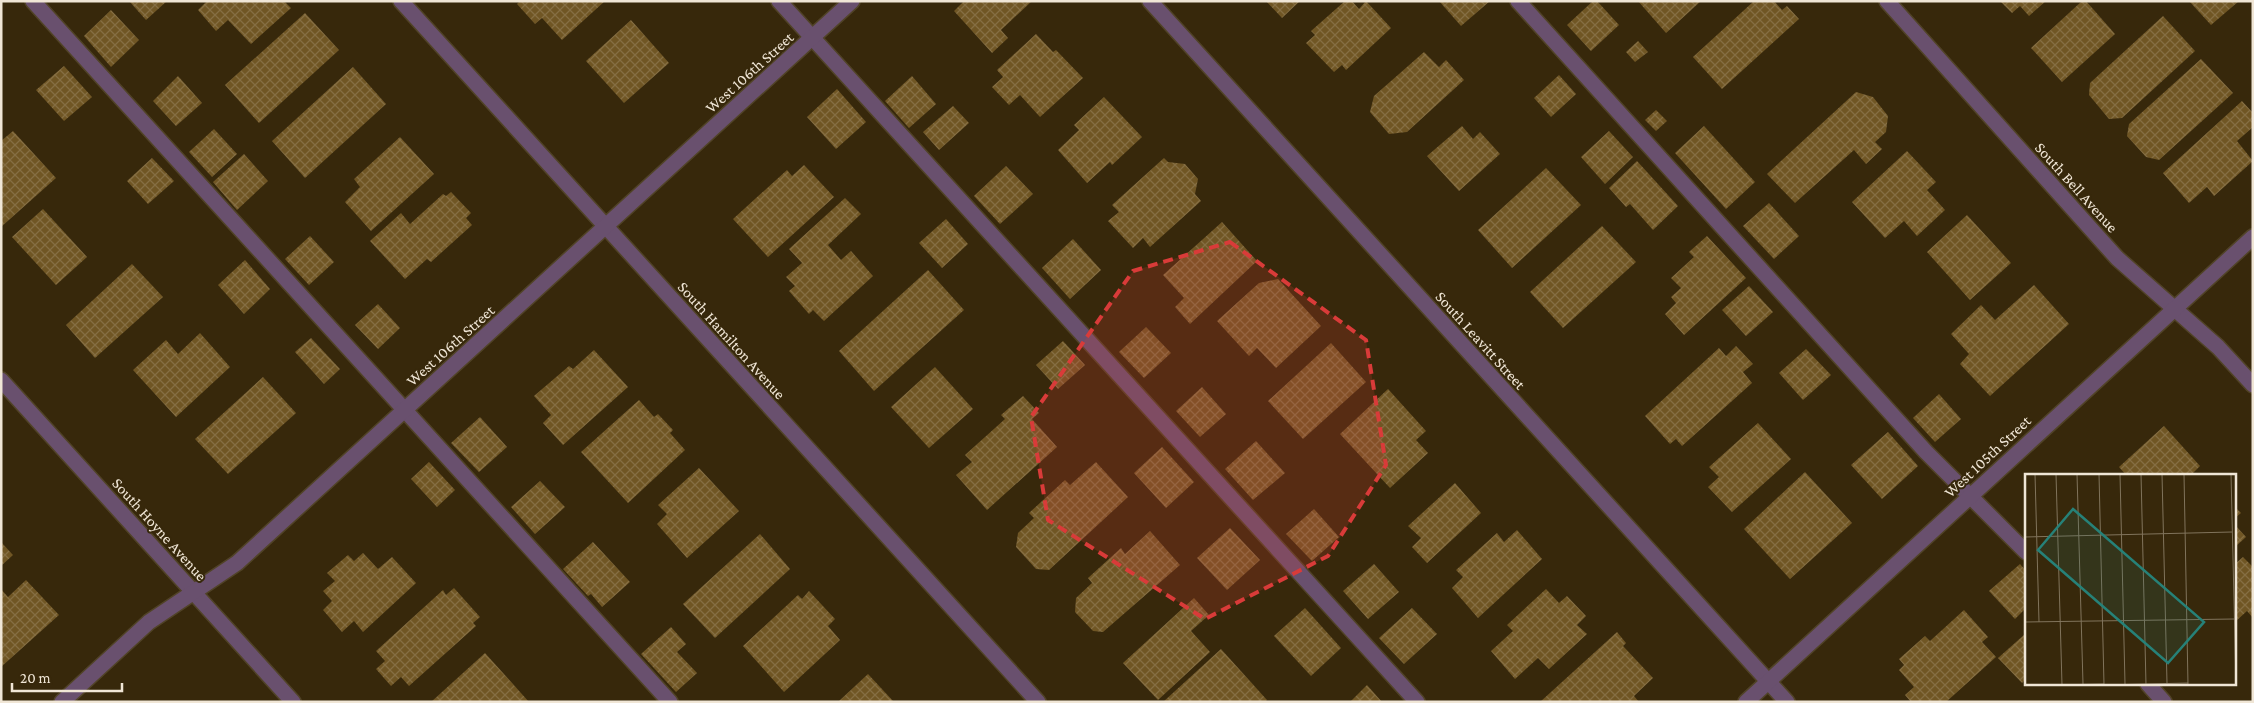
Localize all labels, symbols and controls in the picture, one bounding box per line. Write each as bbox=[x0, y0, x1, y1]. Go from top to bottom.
street label: West 106th Street bbox=[702, 28, 797, 116]
street label: South Bell Avenue bbox=[2032, 139, 2121, 236]
street label: South Hamilton Avenue bbox=[675, 278, 789, 402]
street label: South Leavitt Street bbox=[1432, 288, 1530, 393]
street label: West 106th Street bbox=[403, 301, 498, 389]
street label: West 105th Street bbox=[1941, 412, 2035, 501]
street label: South Hoyne Avenue bbox=[108, 474, 210, 585]
inset map bbox=[2025, 474, 2236, 686]
scale bar bbox=[12, 660, 122, 692]
text: 20 m bbox=[20, 670, 51, 686]

